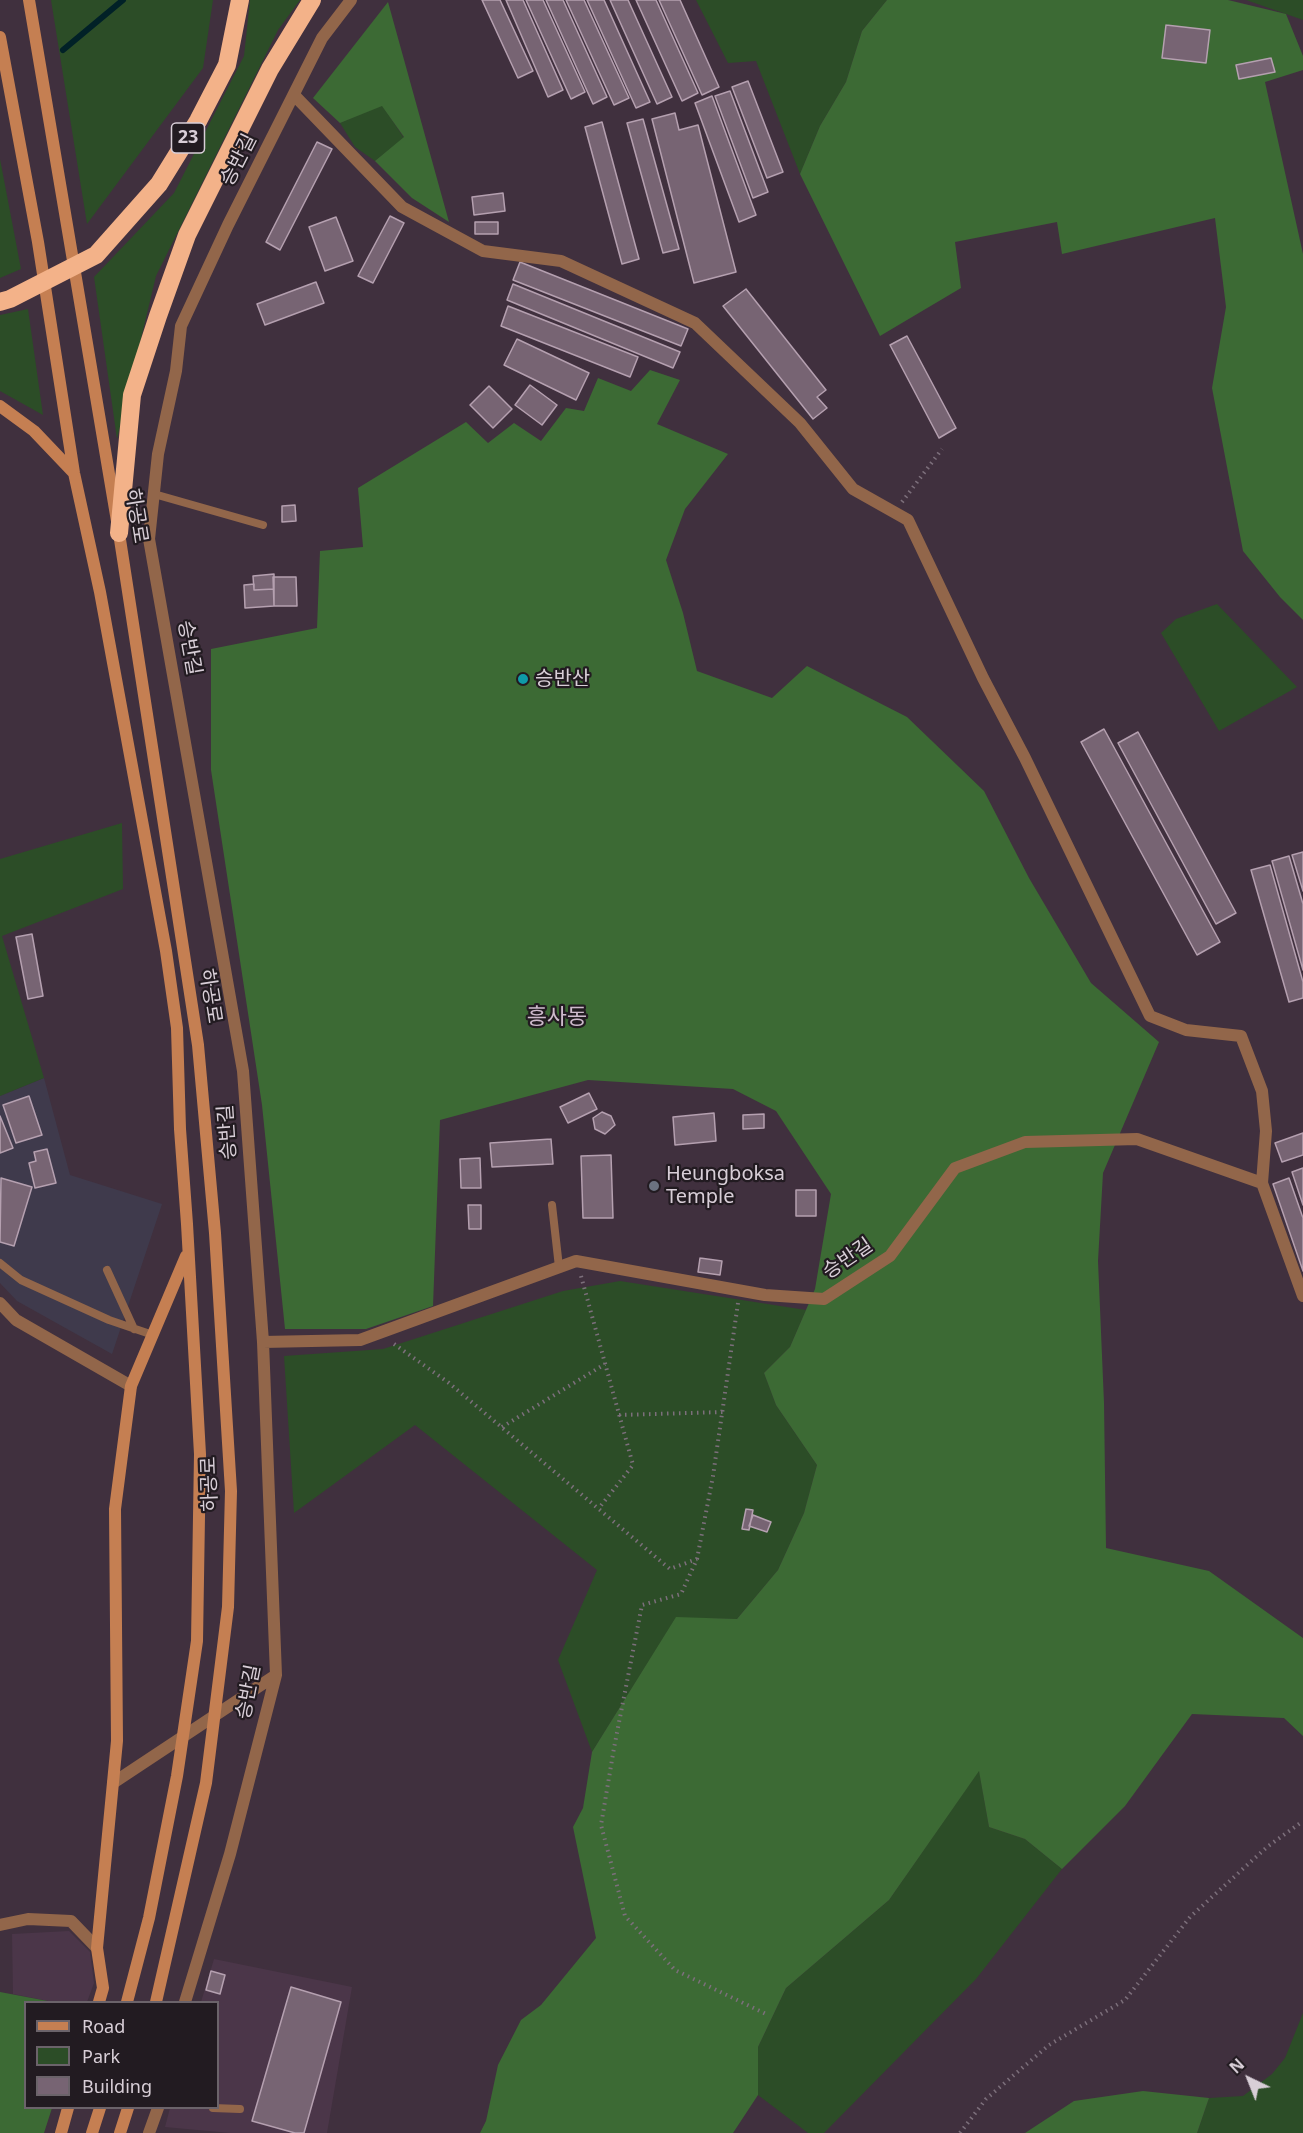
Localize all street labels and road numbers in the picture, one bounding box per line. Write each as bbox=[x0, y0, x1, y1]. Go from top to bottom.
road number: 23 bbox=[172, 123, 204, 153]
street label: 승반길 bbox=[216, 130, 262, 190]
street label: 하공로 bbox=[120, 487, 152, 545]
street label: 승반길 bbox=[172, 619, 206, 677]
street label: 하공로 bbox=[194, 967, 226, 1025]
street label: 승반길 bbox=[214, 1104, 242, 1160]
street label: 승반길 bbox=[818, 1234, 878, 1284]
street label: 하공로 bbox=[197, 1456, 223, 1512]
street label: 승반길 bbox=[232, 1663, 266, 1721]

